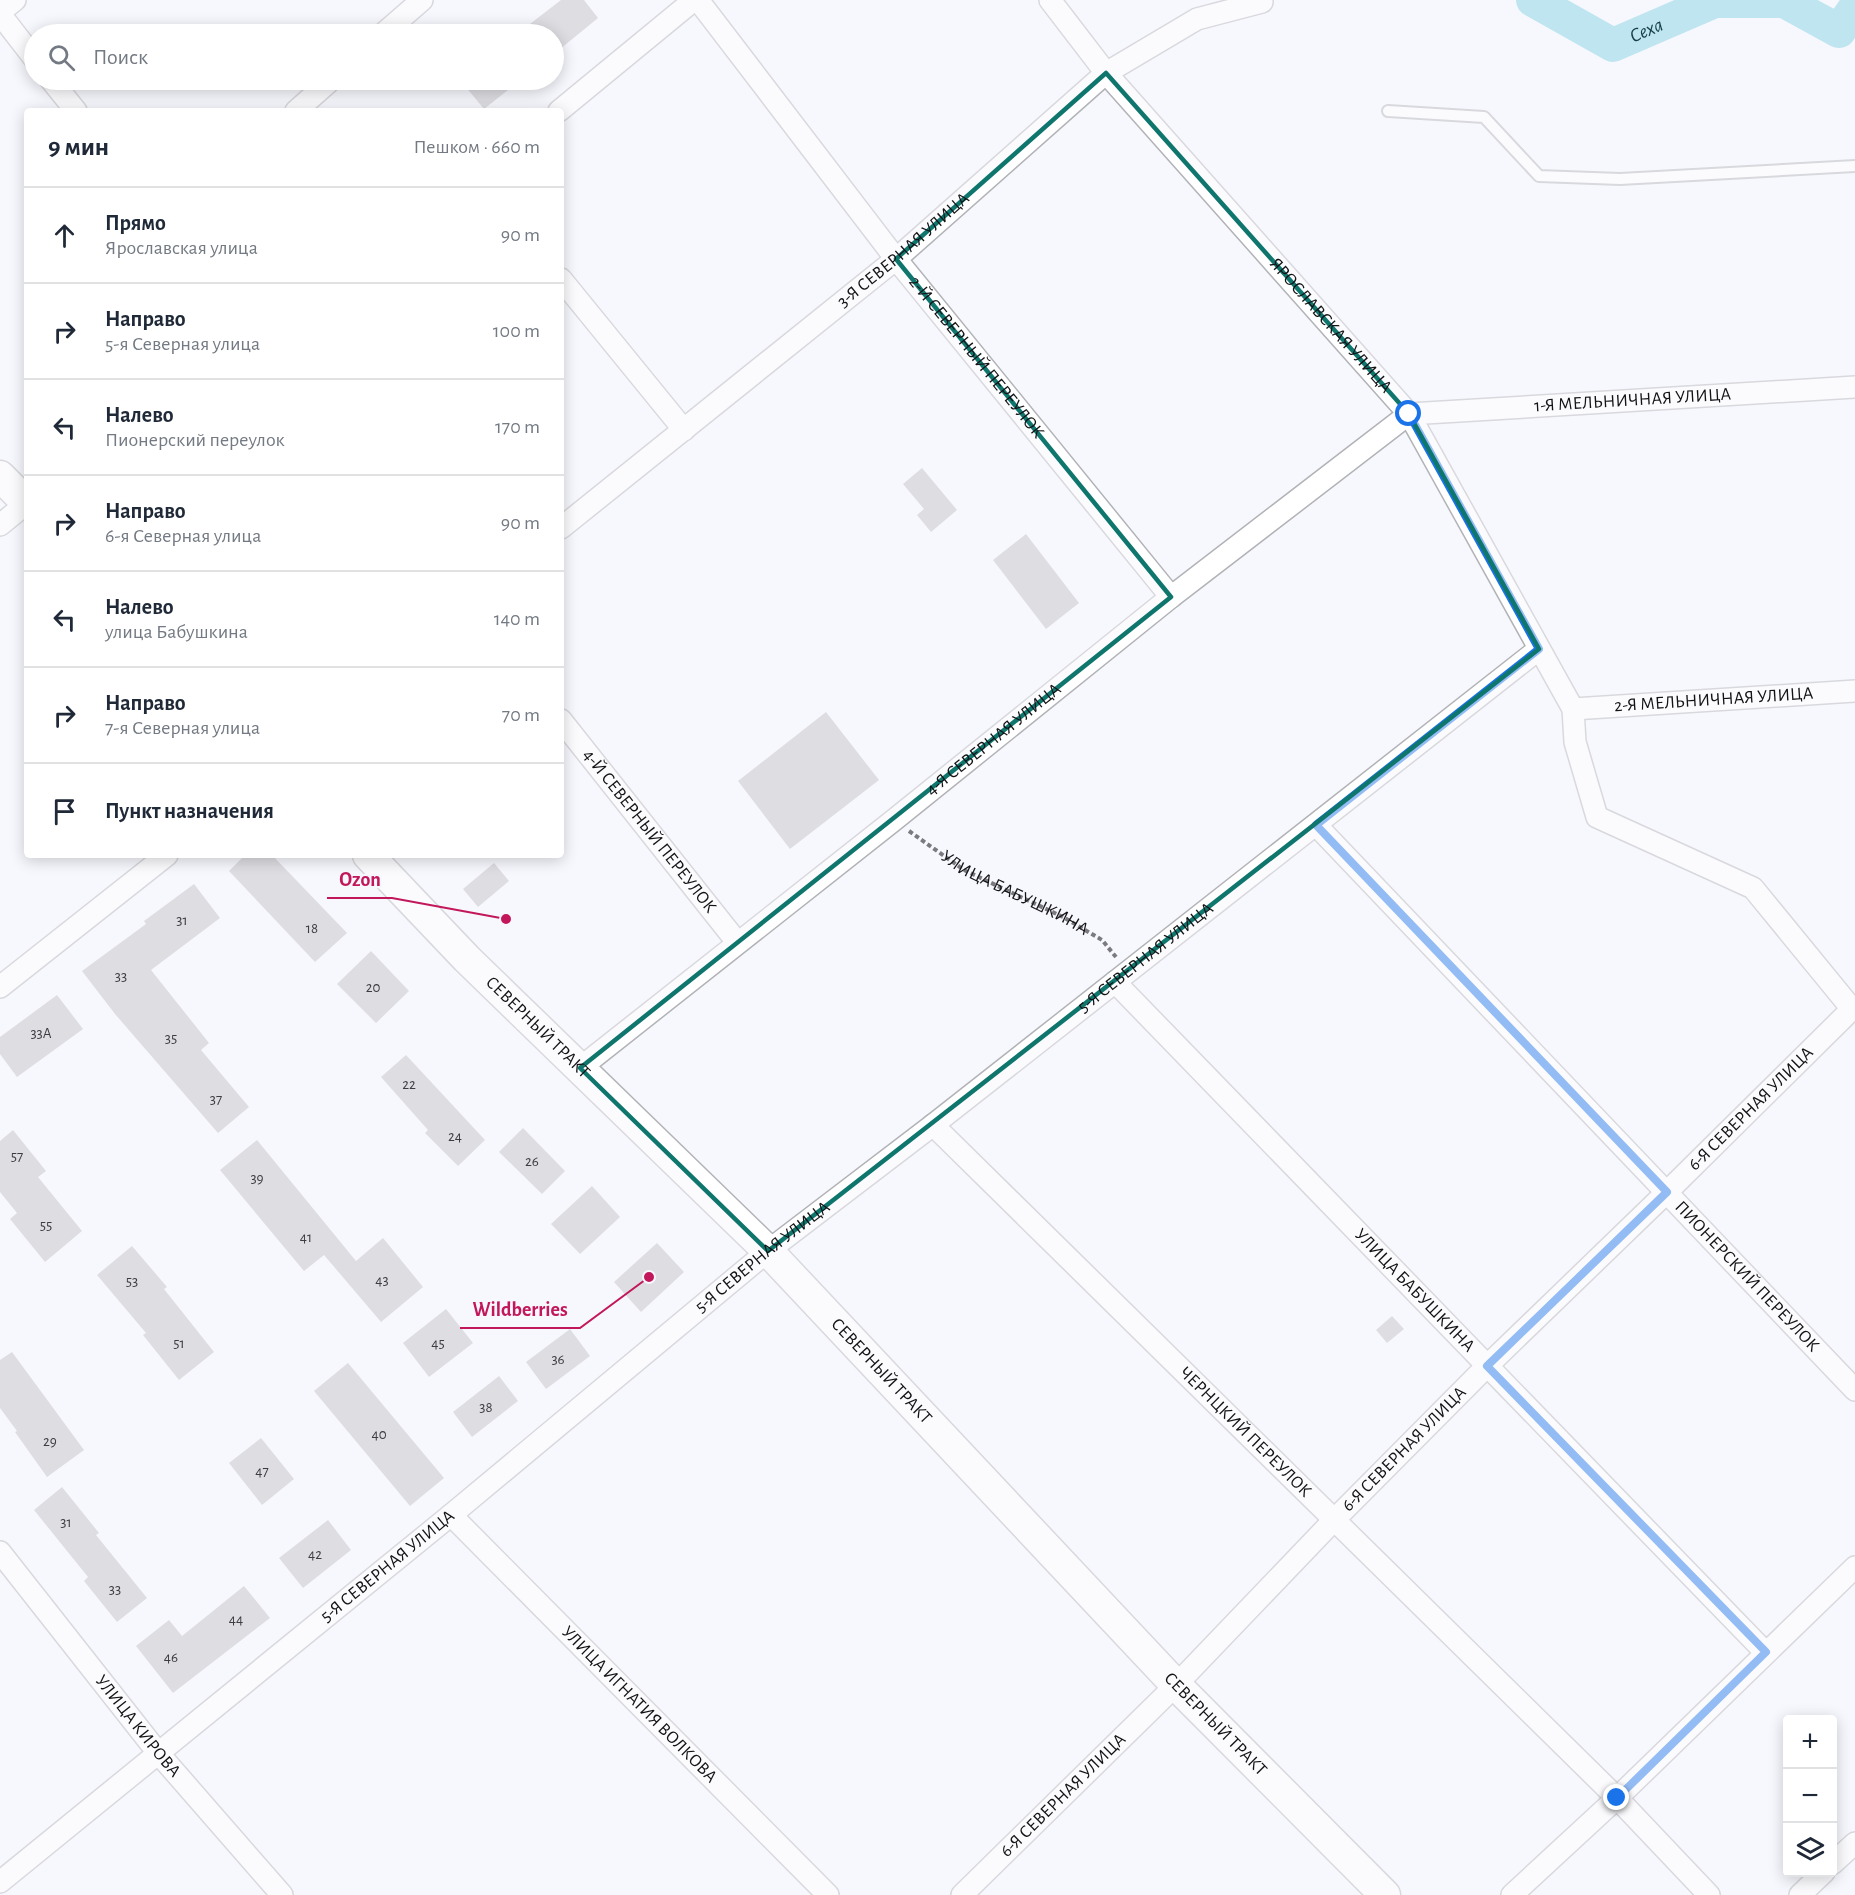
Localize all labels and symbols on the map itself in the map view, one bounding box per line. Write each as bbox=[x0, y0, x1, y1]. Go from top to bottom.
water label: Сеха bbox=[1627, 15, 1666, 47]
street label: 3-Я СЕВЕРНАЯ УЛИЦА bbox=[834, 189, 973, 311]
street label: ЯРОСЛАВСКАЯ УЛИЦА bbox=[1266, 255, 1395, 397]
street label: 2-Й СЕВЕРНЫЙ ПЕРЕУЛОК bbox=[905, 273, 1047, 442]
street label: 1-Я МЕЛЬНИЧНАЯ УЛИЦА bbox=[1534, 385, 1732, 415]
route start bbox=[1395, 400, 1421, 426]
street label: 4-Я СЕВЕРНАЯ УЛИЦА bbox=[923, 680, 1065, 799]
street label: 2-Я МЕЛЬНИЧНАЯ УЛИЦА bbox=[1614, 685, 1814, 715]
street label: 4-Й СЕВЕРНЫЙ ПЕРЕУЛОК bbox=[579, 746, 720, 917]
street label: УЛИЦА БАБУШКИНА bbox=[937, 847, 1092, 939]
callout: Ozon bbox=[327, 860, 392, 898]
text: Ozon bbox=[339, 870, 381, 890]
street label: 5-Я СЕВЕРНАЯ УЛИЦА bbox=[1075, 899, 1217, 1017]
house number: 31 bbox=[176, 913, 188, 928]
house number: 18 bbox=[306, 921, 318, 936]
house number: 33 bbox=[115, 969, 127, 984]
street label: СЕВЕРНЫЙ ТРАКТ bbox=[482, 973, 594, 1082]
house number: 20 bbox=[366, 980, 380, 995]
house number: 33А bbox=[30, 1026, 52, 1041]
house number: 35 bbox=[165, 1031, 177, 1046]
street label: 6-Я СЕВЕРНАЯ УЛИЦА bbox=[1685, 1043, 1817, 1174]
house number: 22 bbox=[402, 1077, 416, 1092]
house number: 37 bbox=[210, 1092, 222, 1107]
house number: 24 bbox=[448, 1129, 462, 1144]
house number: 57 bbox=[11, 1149, 23, 1164]
house number: 26 bbox=[525, 1154, 539, 1169]
house number: 39 bbox=[250, 1171, 264, 1186]
street label: 5-Я СЕВЕРНАЯ УЛИЦА bbox=[692, 1198, 834, 1316]
street label: ПИОНЕРСКИЙ ПЕРЕУЛОК bbox=[1671, 1198, 1823, 1356]
house number: 55 bbox=[40, 1218, 52, 1233]
street label: УЛИЦА БАБУШКИНА bbox=[1351, 1226, 1478, 1356]
house number: 41 bbox=[300, 1230, 312, 1245]
house number: 43 bbox=[375, 1273, 389, 1288]
house number: 53 bbox=[126, 1274, 138, 1289]
callout: Wildberries bbox=[460, 1290, 580, 1328]
text: Wildberries bbox=[472, 1300, 568, 1320]
street label: СЕВЕРНЫЙ ТРАКТ bbox=[827, 1315, 935, 1428]
house number: 51 bbox=[173, 1336, 185, 1351]
house number: 45 bbox=[431, 1336, 445, 1351]
house number: 36 bbox=[551, 1352, 565, 1367]
street label: ЧЕРНЦКИЙ ПЕРЕУЛОК bbox=[1176, 1364, 1315, 1501]
street label: 6-Я СЕВЕРНАЯ УЛИЦА bbox=[1339, 1383, 1470, 1515]
house number: 38 bbox=[479, 1400, 493, 1415]
house number: 40 bbox=[371, 1427, 387, 1442]
house number: 29 bbox=[43, 1434, 57, 1449]
house number: 47 bbox=[255, 1464, 269, 1479]
street label: 5-Я СЕВЕРНАЯ УЛИЦА bbox=[318, 1507, 458, 1626]
house number: 31 bbox=[60, 1515, 72, 1530]
house number: 42 bbox=[308, 1547, 322, 1562]
house number: 33 bbox=[109, 1582, 121, 1597]
house number: 44 bbox=[229, 1612, 243, 1627]
street label: УЛИЦА ИГНАТИЯ ВОЛКОВА bbox=[558, 1623, 721, 1787]
house number: 46 bbox=[164, 1650, 178, 1665]
street label: СЕВЕРНЫЙ ТРАКТ bbox=[1160, 1669, 1270, 1780]
street label: УЛИЦА КИРОВА bbox=[92, 1672, 184, 1781]
street label: 6-Я СЕВЕРНАЯ УЛИЦА bbox=[997, 1730, 1130, 1861]
route end bbox=[1603, 1784, 1629, 1810]

